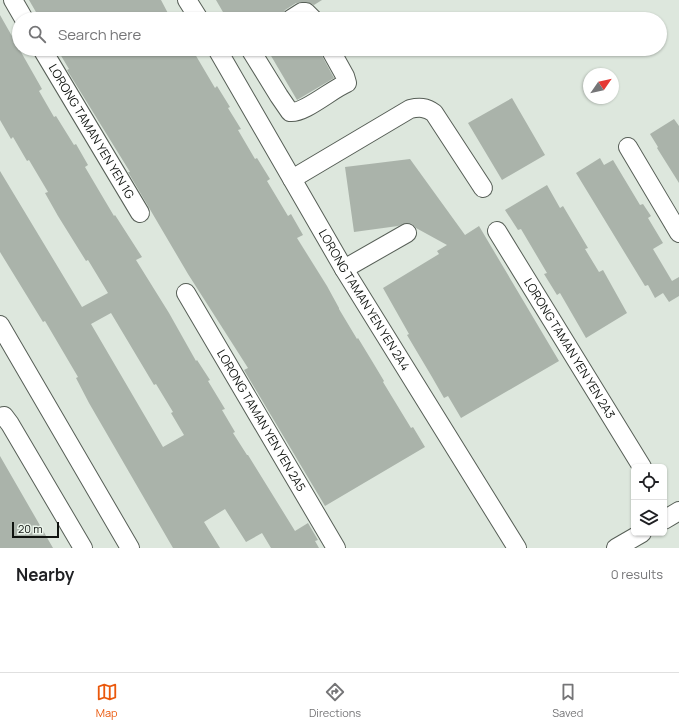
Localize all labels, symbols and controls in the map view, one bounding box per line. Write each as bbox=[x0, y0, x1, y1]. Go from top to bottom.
search box bbox=[12, 12, 667, 56]
icon: search bbox=[26, 23, 48, 45]
text: Search here bbox=[58, 24, 141, 45]
street label: LORONG TAMAN YEN YEN 1G bbox=[45, 61, 139, 202]
north arrow bbox=[583, 68, 619, 104]
street label: LORONG TAMAN YEN YEN 2A4 bbox=[315, 226, 414, 374]
street label: LORONG TAMAN YEN YEN 2A3 bbox=[520, 275, 619, 422]
street label: LORONG TAMAN YEN YEN 2A5 bbox=[213, 346, 310, 495]
map controls bbox=[631, 464, 667, 536]
button: locate bbox=[631, 464, 667, 500]
button: layers bbox=[631, 500, 667, 536]
scale bar bbox=[12, 520, 59, 539]
text: 20 m bbox=[18, 521, 43, 536]
text: Nearby bbox=[16, 563, 74, 586]
text: 0 results bbox=[611, 565, 663, 583]
tab: Map bbox=[96, 681, 118, 720]
tab: Directions bbox=[309, 681, 361, 720]
tab: Saved bbox=[552, 681, 583, 720]

